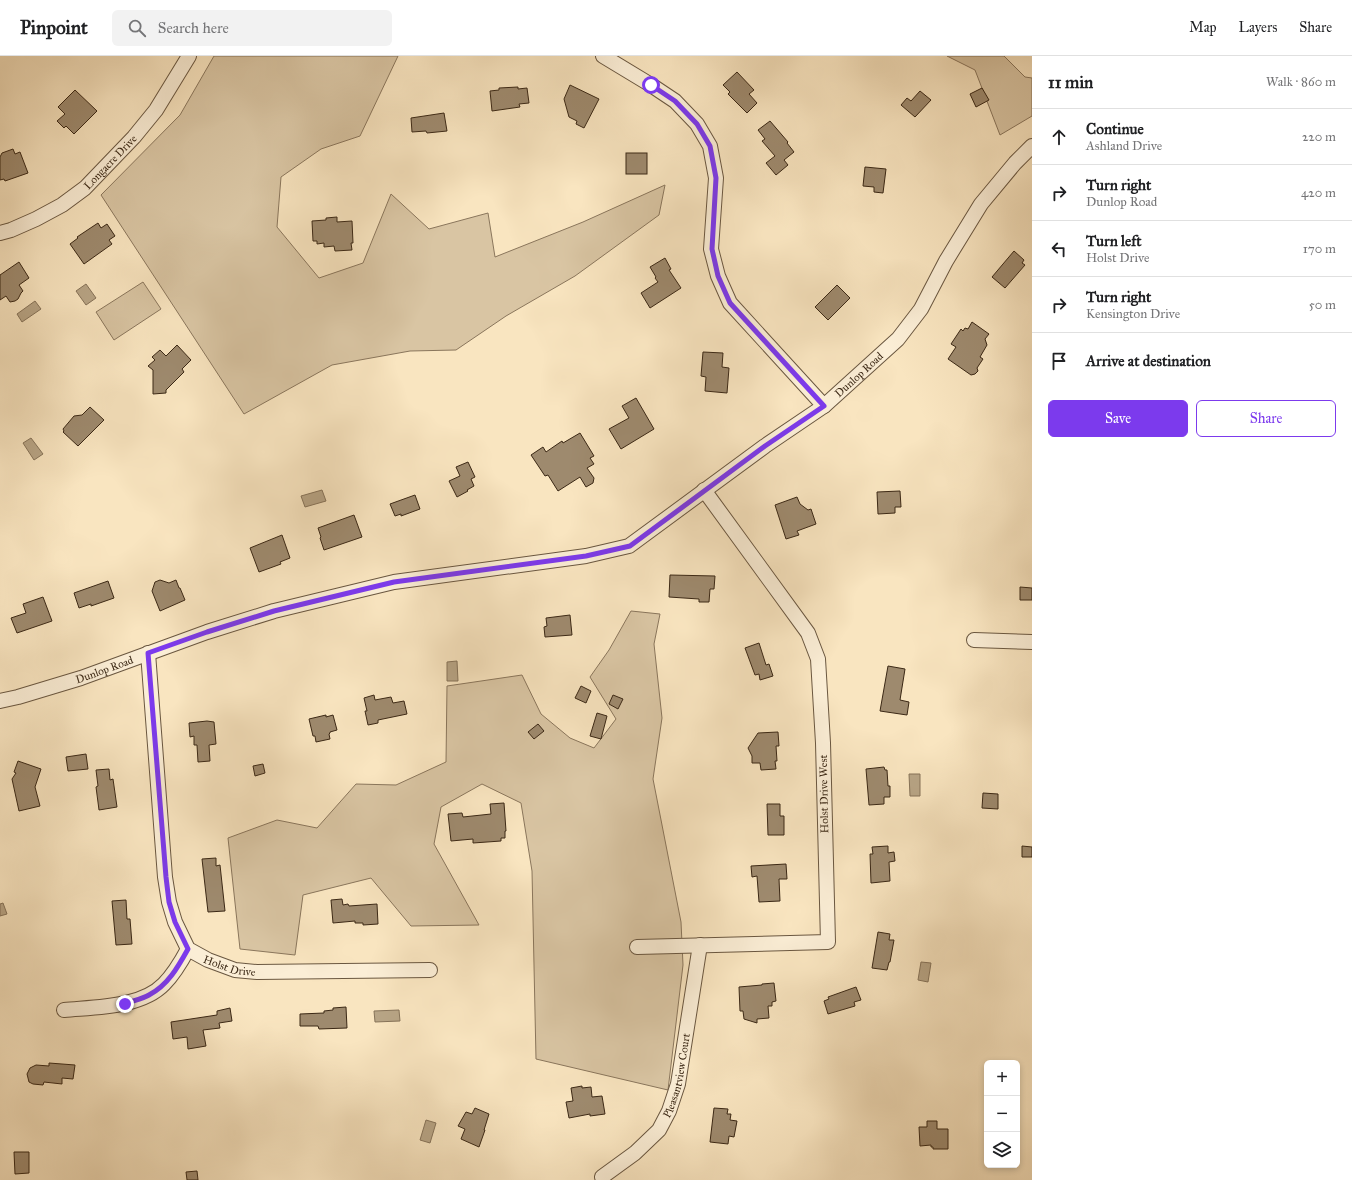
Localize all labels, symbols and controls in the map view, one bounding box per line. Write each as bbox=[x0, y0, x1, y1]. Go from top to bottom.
search box bbox=[112, 10, 392, 46]
text: Pinpoint bbox=[20, 16, 88, 39]
icon: search bbox=[126, 17, 148, 39]
text: Search here bbox=[158, 19, 229, 37]
text: Map bbox=[1189, 19, 1217, 36]
text: Layers bbox=[1239, 19, 1277, 36]
text: Share bbox=[1299, 19, 1332, 36]
text: 11 min bbox=[1048, 72, 1093, 93]
text: Walk · 860 m bbox=[1266, 74, 1336, 90]
route start bbox=[642, 76, 660, 94]
text: Continue bbox=[1086, 120, 1144, 138]
icon: ahead bbox=[1048, 126, 1070, 148]
text: 220 m bbox=[1302, 129, 1336, 145]
street label: Longacre Drive bbox=[81, 132, 139, 192]
text: Ashland Drive bbox=[1086, 138, 1162, 154]
text: Turn right bbox=[1086, 176, 1151, 194]
icon: right bbox=[1048, 182, 1070, 204]
text: 420 m bbox=[1301, 185, 1336, 201]
text: Dunlop Road bbox=[1086, 194, 1157, 210]
text: Turn left bbox=[1086, 232, 1142, 250]
icon: left bbox=[1048, 238, 1070, 260]
text: 170 m bbox=[1303, 241, 1336, 257]
text: Holst Drive bbox=[1086, 250, 1149, 266]
text: Turn right bbox=[1086, 288, 1151, 306]
icon: right bbox=[1048, 294, 1070, 316]
text: 50 m bbox=[1309, 297, 1336, 313]
text: Kensington Drive bbox=[1086, 306, 1180, 322]
street label: Dunlop Road bbox=[832, 349, 886, 400]
icon: arrive bbox=[1048, 350, 1070, 372]
text: Arrive at destination bbox=[1086, 352, 1211, 370]
button: Save bbox=[1048, 400, 1188, 437]
button: Share bbox=[1196, 400, 1336, 437]
street label: Dunlop Road bbox=[74, 653, 135, 686]
street label: Holst Drive West bbox=[817, 755, 831, 833]
street label: Holst Drive bbox=[202, 952, 256, 978]
route end bbox=[116, 995, 134, 1013]
street label: Pleasantview Court bbox=[660, 1032, 692, 1120]
map controls bbox=[984, 1060, 1020, 1168]
button: + bbox=[984, 1060, 1020, 1096]
button: − bbox=[984, 1096, 1020, 1132]
button: layers bbox=[984, 1132, 1020, 1168]

